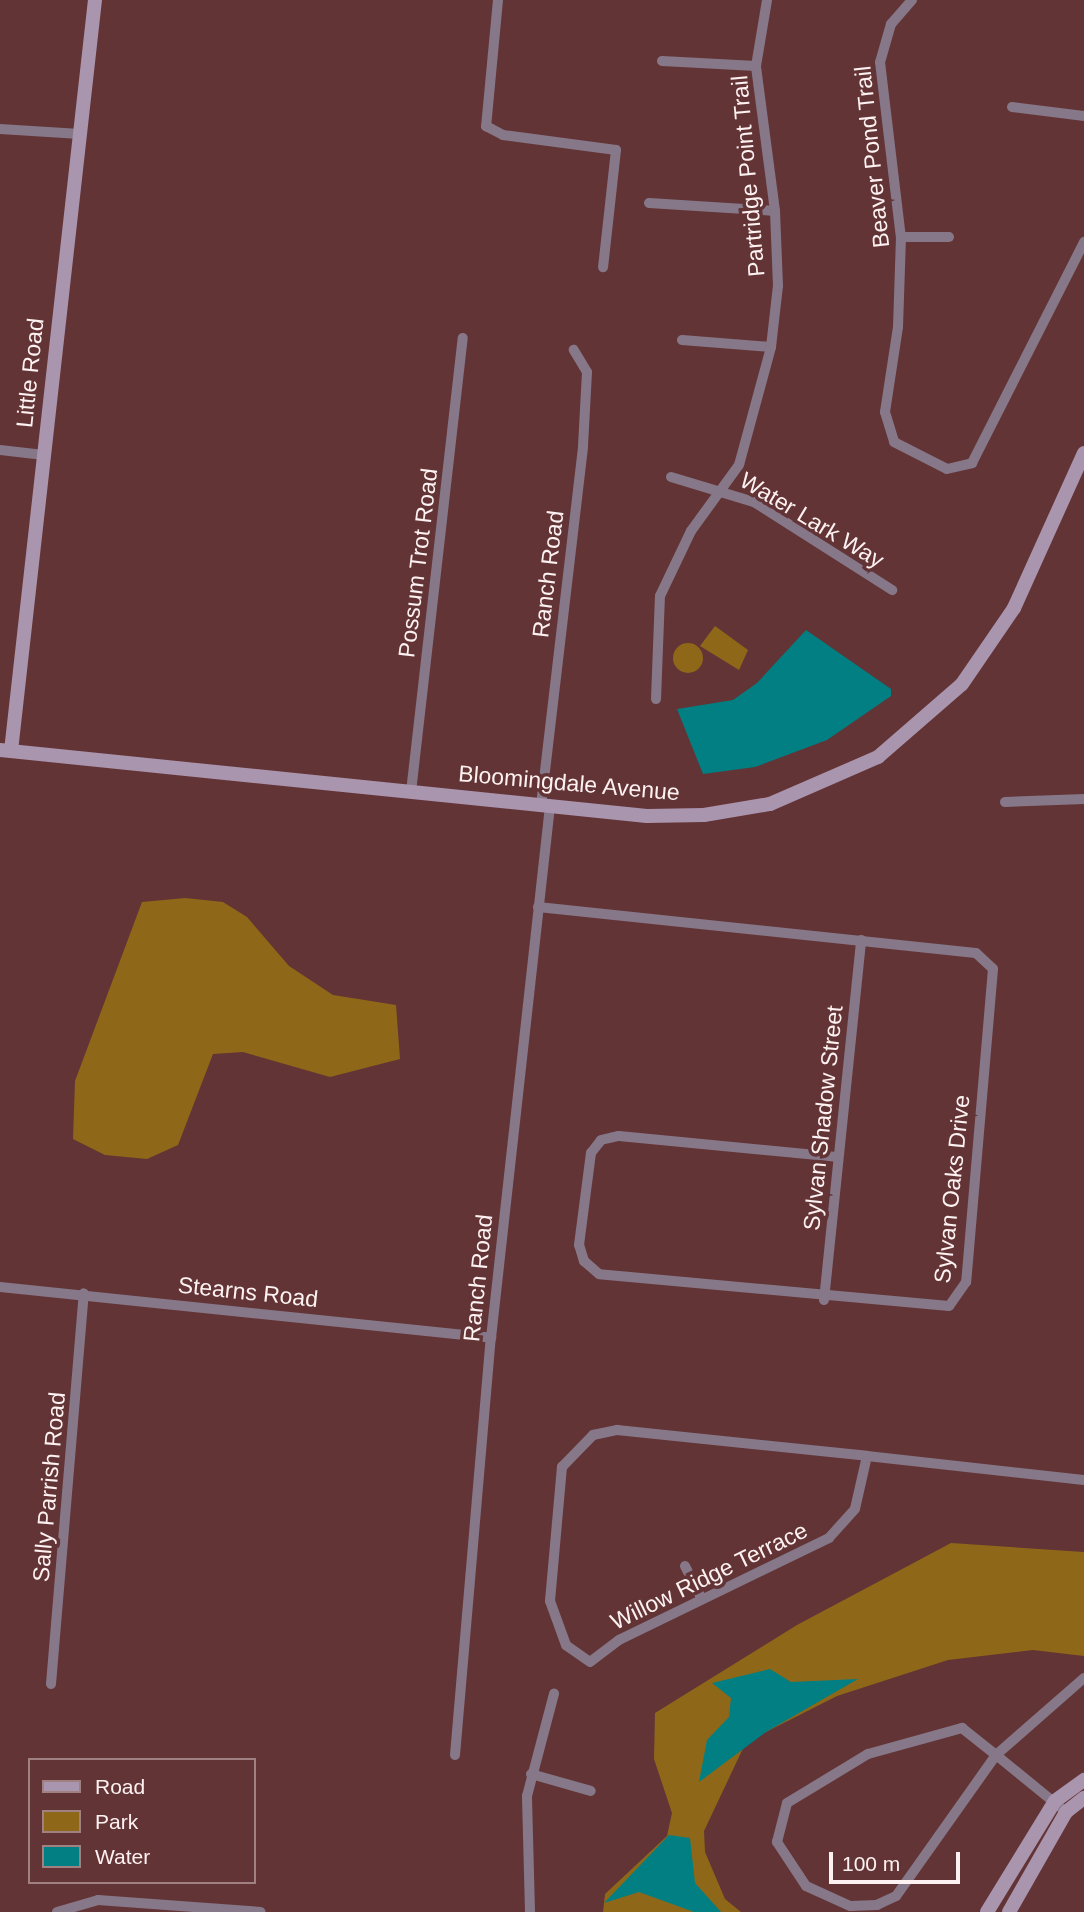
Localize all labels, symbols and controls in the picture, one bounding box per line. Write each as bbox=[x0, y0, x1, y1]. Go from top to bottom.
street label: Beaver Pond Trail bbox=[849, 64, 895, 250]
street label: Partridge Point Trail bbox=[725, 74, 771, 278]
street label: Little Road bbox=[11, 317, 49, 429]
street label: Water Lark Way bbox=[735, 466, 889, 574]
street label: Possum Trot Road bbox=[393, 467, 443, 659]
street label: Ranch Road bbox=[527, 509, 569, 639]
street label: Bloomingdale Avenue bbox=[457, 760, 681, 806]
street label: Sylvan Shadow Street bbox=[797, 1004, 849, 1232]
street label: Sylvan Oaks Drive bbox=[928, 1093, 976, 1285]
street label: Ranch Road bbox=[458, 1213, 498, 1343]
street label: Stearns Road bbox=[177, 1271, 319, 1313]
street label: Sally Parrish Road bbox=[27, 1391, 71, 1583]
street label: Willow Ridge Terrace bbox=[606, 1516, 812, 1636]
legend bbox=[28, 1758, 256, 1884]
text: Road bbox=[95, 1775, 145, 1798]
text: Park bbox=[95, 1810, 138, 1833]
scale bar bbox=[832, 1839, 963, 1883]
text: Water bbox=[95, 1845, 150, 1868]
text: 100 m bbox=[842, 1852, 900, 1875]

